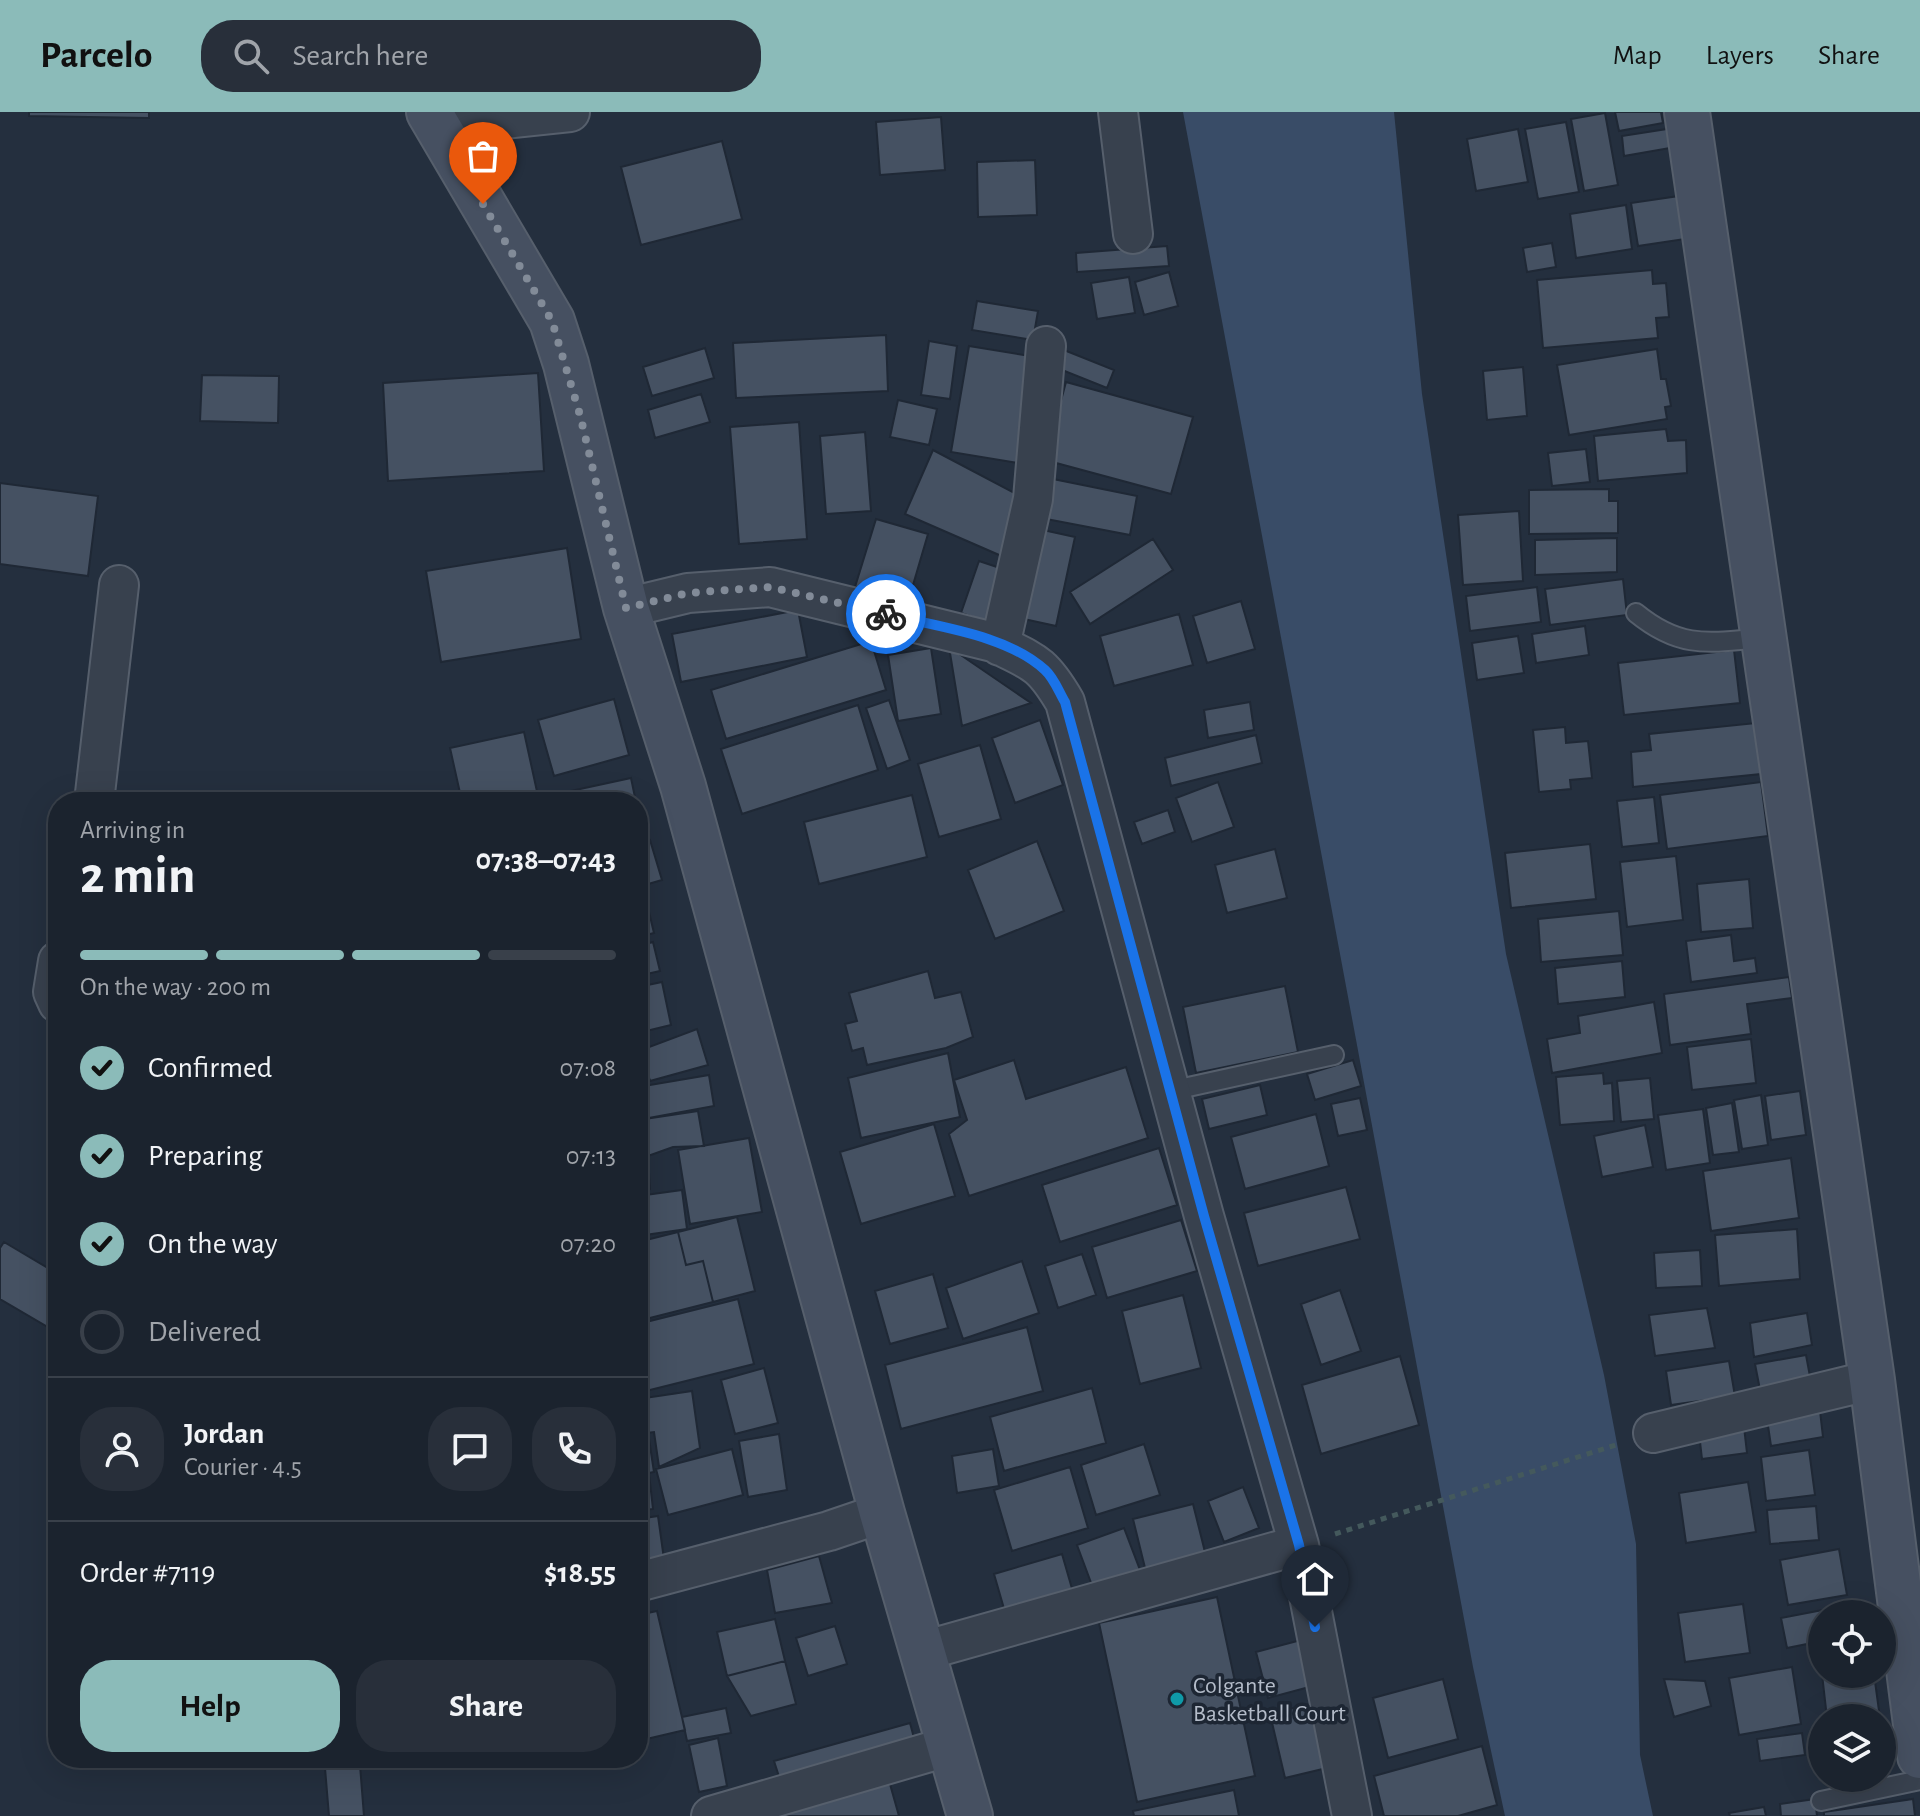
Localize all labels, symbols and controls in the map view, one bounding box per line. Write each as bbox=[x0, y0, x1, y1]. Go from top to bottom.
search box bbox=[201, 20, 761, 92]
icon: search bbox=[229, 34, 273, 78]
text: Parcelo bbox=[40, 37, 153, 75]
text: Search here bbox=[293, 41, 428, 71]
text: Map bbox=[1613, 42, 1662, 70]
text: Layers bbox=[1706, 42, 1774, 70]
text: Share bbox=[1818, 42, 1880, 70]
pin bbox=[449, 122, 517, 204]
icon: bag bbox=[461, 134, 505, 178]
courier bbox=[846, 574, 926, 654]
icon: bike bbox=[864, 592, 908, 636]
text: Arriving in bbox=[80, 817, 185, 843]
text: 07:38–07:43 bbox=[476, 845, 616, 875]
text: 2 min bbox=[80, 850, 195, 902]
text: On the way · 200 m bbox=[80, 974, 271, 1000]
icon: check bbox=[80, 1046, 124, 1090]
text: Confirmed bbox=[148, 1053, 272, 1083]
text: 07:08 bbox=[559, 1055, 616, 1081]
icon: check bbox=[80, 1134, 124, 1178]
text: Preparing bbox=[148, 1141, 263, 1171]
text: 07:13 bbox=[566, 1143, 616, 1169]
icon: check bbox=[80, 1222, 124, 1266]
text: On the way bbox=[148, 1229, 277, 1259]
text: 07:20 bbox=[560, 1231, 616, 1257]
text: Delivered bbox=[148, 1317, 261, 1347]
button: person bbox=[80, 1407, 164, 1491]
button: chat bbox=[428, 1407, 512, 1491]
button: phone bbox=[532, 1407, 616, 1491]
text: Jordan bbox=[184, 1419, 264, 1449]
text: Courier · 4.5 bbox=[184, 1454, 302, 1480]
pin bbox=[1281, 1545, 1349, 1627]
icon: home bbox=[1293, 1557, 1337, 1601]
text: Order #7119 bbox=[80, 1558, 215, 1588]
text: $18.55 bbox=[544, 1558, 616, 1588]
map controls bbox=[1808, 1600, 1896, 1792]
button: locate bbox=[1808, 1600, 1896, 1688]
button: Help bbox=[80, 1660, 340, 1752]
button: Share bbox=[356, 1660, 616, 1752]
place label: Colgante Basketball Court bbox=[1193, 1674, 1346, 1726]
marker: Colgante Basketball Court bbox=[1168, 1690, 1186, 1708]
button: layers bbox=[1808, 1704, 1896, 1792]

